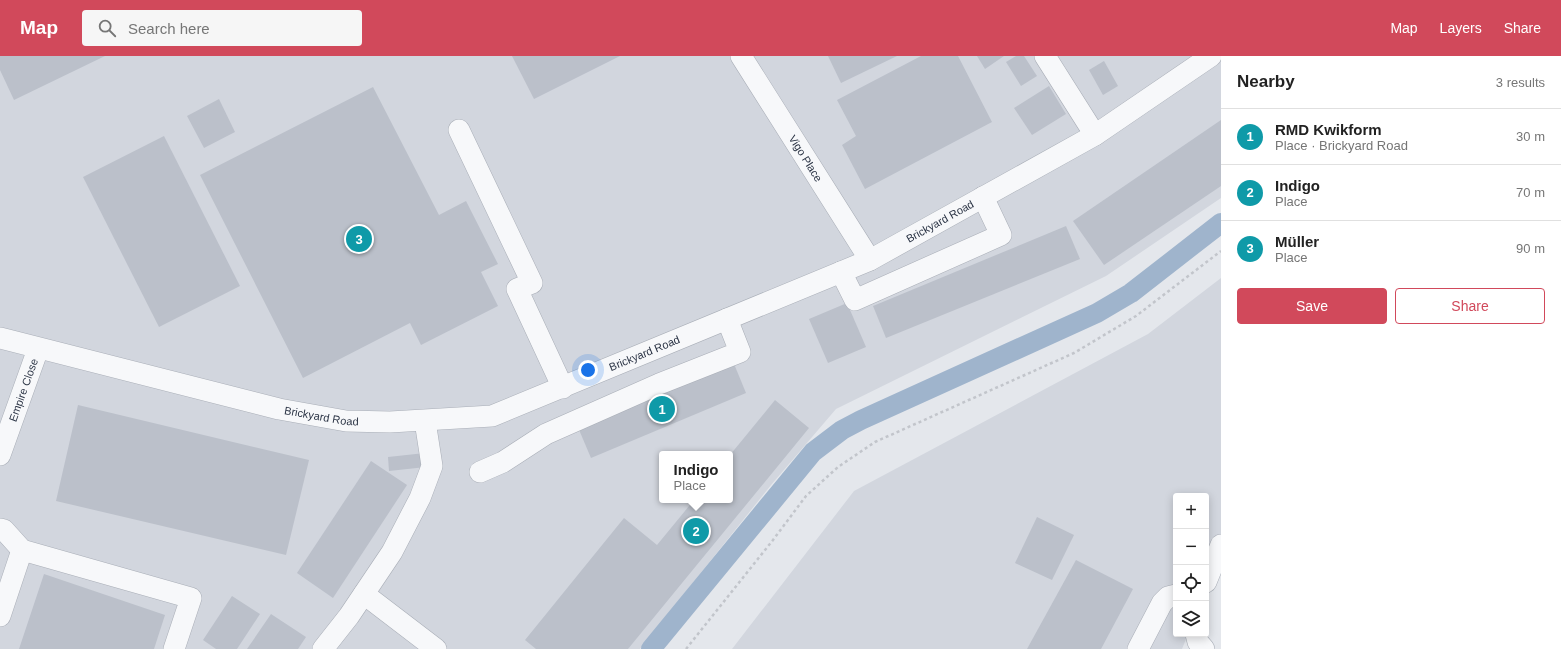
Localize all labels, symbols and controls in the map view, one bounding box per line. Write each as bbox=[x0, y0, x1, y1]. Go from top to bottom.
search box bbox=[82, 10, 362, 46]
text: Map bbox=[20, 17, 58, 38]
icon: search bbox=[96, 17, 118, 39]
text: Search here bbox=[128, 20, 210, 37]
text: Map bbox=[1390, 20, 1418, 36]
text: Layers bbox=[1440, 20, 1482, 36]
text: Share bbox=[1504, 20, 1541, 36]
text: Nearby bbox=[1237, 72, 1295, 91]
text: 3 results bbox=[1496, 75, 1545, 90]
text: RMD Kwikform bbox=[1275, 121, 1382, 138]
text: 1 bbox=[1246, 129, 1254, 144]
text: 30 m bbox=[1516, 129, 1545, 144]
street label: Vigo Place bbox=[787, 133, 825, 184]
text: Place · Brickyard Road bbox=[1275, 138, 1408, 153]
text: Indigo bbox=[1275, 177, 1320, 194]
text: 2 bbox=[1246, 185, 1254, 200]
text: 70 m bbox=[1516, 185, 1545, 200]
text: Place bbox=[1275, 194, 1308, 209]
street label: Brickyard Road bbox=[904, 198, 976, 245]
pin: 3 bbox=[346, 224, 372, 254]
text: Müller bbox=[1275, 233, 1319, 250]
text: 3 bbox=[1246, 241, 1254, 256]
text: 90 m bbox=[1516, 241, 1545, 256]
text: Place bbox=[1275, 250, 1308, 265]
button: Save bbox=[1237, 288, 1387, 324]
button: Share bbox=[1395, 288, 1545, 324]
street label: Brickyard Road bbox=[607, 333, 681, 373]
street label: Empire Close bbox=[6, 357, 40, 423]
your location bbox=[578, 360, 598, 380]
pin: 1 bbox=[649, 394, 675, 424]
street label: Brickyard Road bbox=[283, 404, 359, 427]
popup bbox=[659, 451, 733, 503]
text: Indigo bbox=[674, 461, 719, 478]
text: Place bbox=[674, 478, 706, 493]
map controls bbox=[1173, 493, 1209, 637]
button: + bbox=[1173, 493, 1209, 529]
pin: 2 bbox=[683, 516, 709, 546]
button: − bbox=[1173, 529, 1209, 565]
button: locate bbox=[1173, 565, 1209, 601]
button: layers bbox=[1173, 601, 1209, 637]

